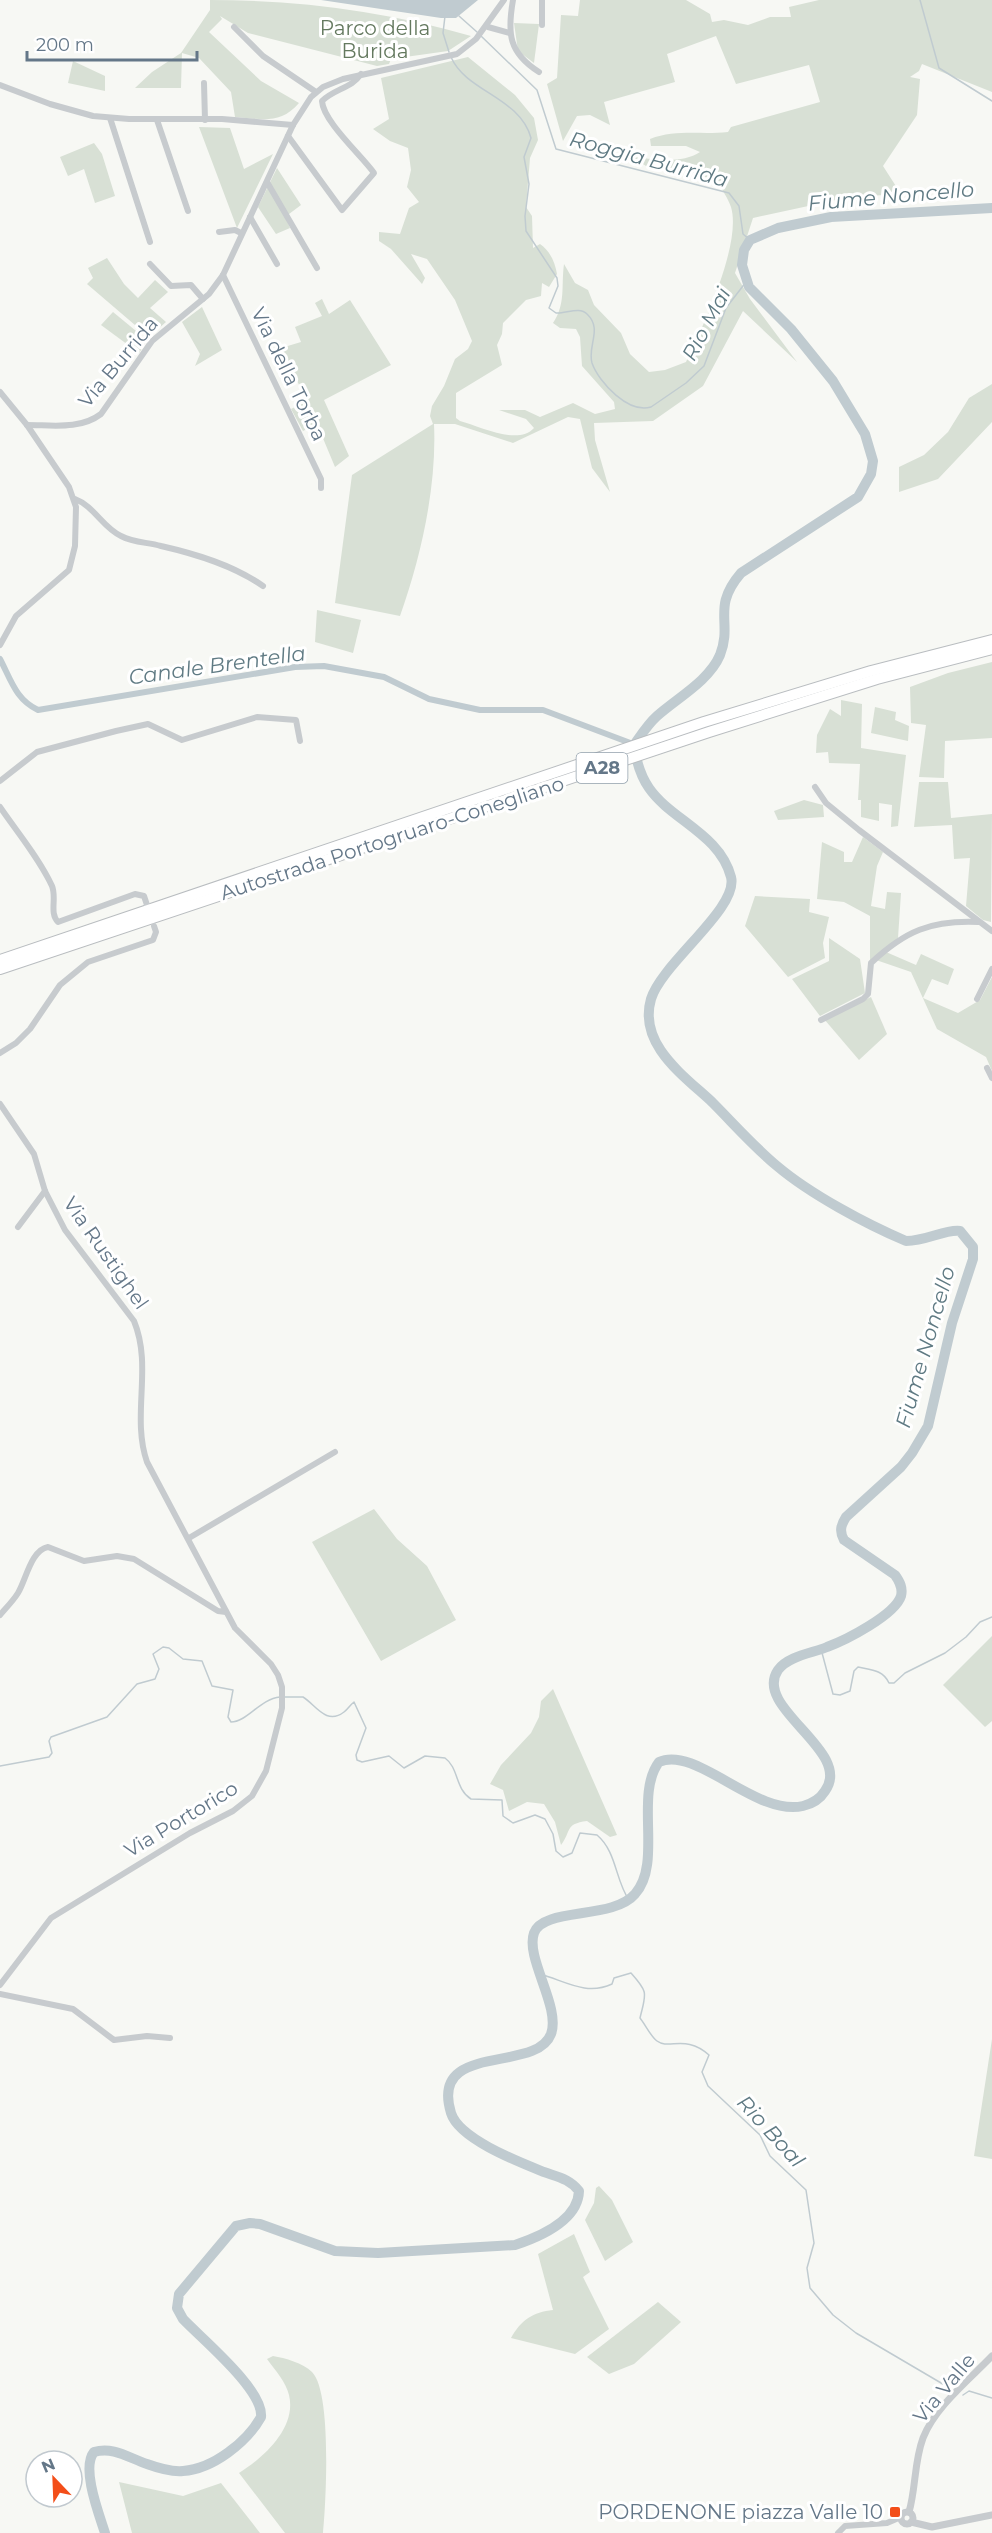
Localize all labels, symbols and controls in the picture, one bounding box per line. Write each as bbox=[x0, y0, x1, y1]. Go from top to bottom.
park label: Parco della Burida bbox=[320, 16, 430, 63]
scale bar bbox=[27, 24, 196, 62]
text: 200 m bbox=[36, 34, 94, 56]
water label: Roggia Burrida bbox=[567, 126, 731, 192]
water label: Fiume Noncello bbox=[807, 176, 975, 216]
water label: Rio Mai bbox=[676, 283, 736, 365]
street label: Via della Torba bbox=[246, 303, 332, 445]
street label: Via Burrida bbox=[73, 312, 163, 412]
water label: Canale Brentella bbox=[127, 640, 307, 690]
road number: A28 bbox=[576, 753, 628, 783]
street label: Autostrada Portogruaro-Conegliano bbox=[217, 771, 567, 905]
street label: Via Rustighel bbox=[58, 1192, 154, 1314]
water label: Fiume Noncello bbox=[890, 1263, 960, 1431]
street label: Via Portorico bbox=[120, 1776, 242, 1862]
water label: Rio Boal bbox=[732, 2090, 810, 2172]
street label: Via Valle bbox=[908, 2348, 980, 2428]
north arrow bbox=[24, 2449, 84, 2509]
text: N bbox=[39, 2454, 58, 2477]
place label: PORDENONE piazza Valle 10 bbox=[598, 2500, 883, 2524]
marker: PORDENONE piazza Valle 10 bbox=[888, 2505, 902, 2519]

